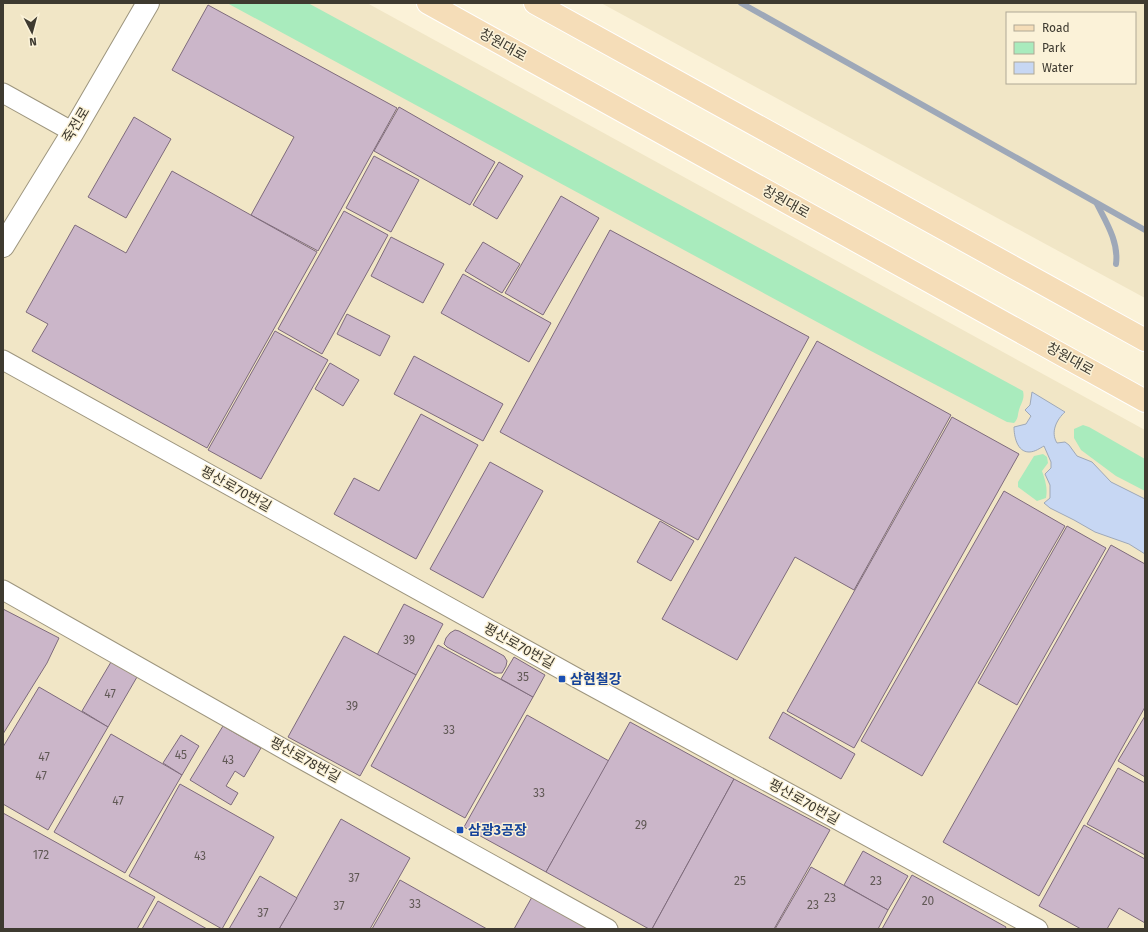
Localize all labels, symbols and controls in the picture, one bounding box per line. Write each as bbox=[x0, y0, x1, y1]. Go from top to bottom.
north arrow bbox=[12, 12, 52, 52]
legend bbox=[1006, 12, 1136, 84]
text: Road bbox=[1042, 21, 1070, 35]
street label: 창원대로 bbox=[476, 25, 530, 65]
text: N bbox=[29, 35, 37, 48]
text: Park bbox=[1042, 41, 1066, 55]
text: Water bbox=[1042, 61, 1074, 75]
street label: 죽전로 bbox=[59, 104, 93, 146]
street label: 창원대로 bbox=[759, 182, 813, 222]
street label: 창원대로 bbox=[1043, 339, 1097, 379]
street label: 평산로70번길 bbox=[198, 463, 274, 515]
street label: 평산로70번길 bbox=[481, 620, 557, 672]
house number: 39 bbox=[403, 633, 415, 647]
house number: 35 bbox=[517, 670, 529, 684]
place label: 삼현철강 bbox=[570, 671, 622, 688]
marker: 삼현철강 bbox=[557, 674, 567, 684]
house number: 47 bbox=[104, 687, 116, 701]
house number: 39 bbox=[346, 699, 358, 713]
house number: 33 bbox=[443, 723, 455, 737]
street label: 평산로78번길 bbox=[267, 734, 343, 786]
house number: 45 bbox=[175, 748, 187, 762]
house number: 47 bbox=[38, 750, 50, 764]
house number: 43 bbox=[222, 753, 234, 767]
house number: 47 bbox=[35, 769, 47, 783]
street label: 평산로70번길 bbox=[766, 776, 842, 828]
house number: 33 bbox=[533, 786, 545, 800]
house number: 47 bbox=[112, 794, 124, 808]
house number: 29 bbox=[635, 818, 647, 832]
place label: 삼광3공장 bbox=[468, 822, 527, 839]
marker: 삼광3공장 bbox=[455, 825, 465, 835]
house number: 172 bbox=[33, 848, 49, 862]
house number: 43 bbox=[194, 849, 206, 863]
house number: 37 bbox=[348, 871, 360, 885]
house number: 25 bbox=[734, 874, 746, 888]
house number: 23 bbox=[870, 874, 882, 888]
house number: 23 bbox=[824, 891, 836, 905]
house number: 20 bbox=[922, 894, 935, 908]
house number: 33 bbox=[409, 897, 421, 911]
house number: 23 bbox=[807, 898, 819, 912]
house number: 37 bbox=[333, 899, 345, 913]
house number: 37 bbox=[257, 906, 269, 920]

